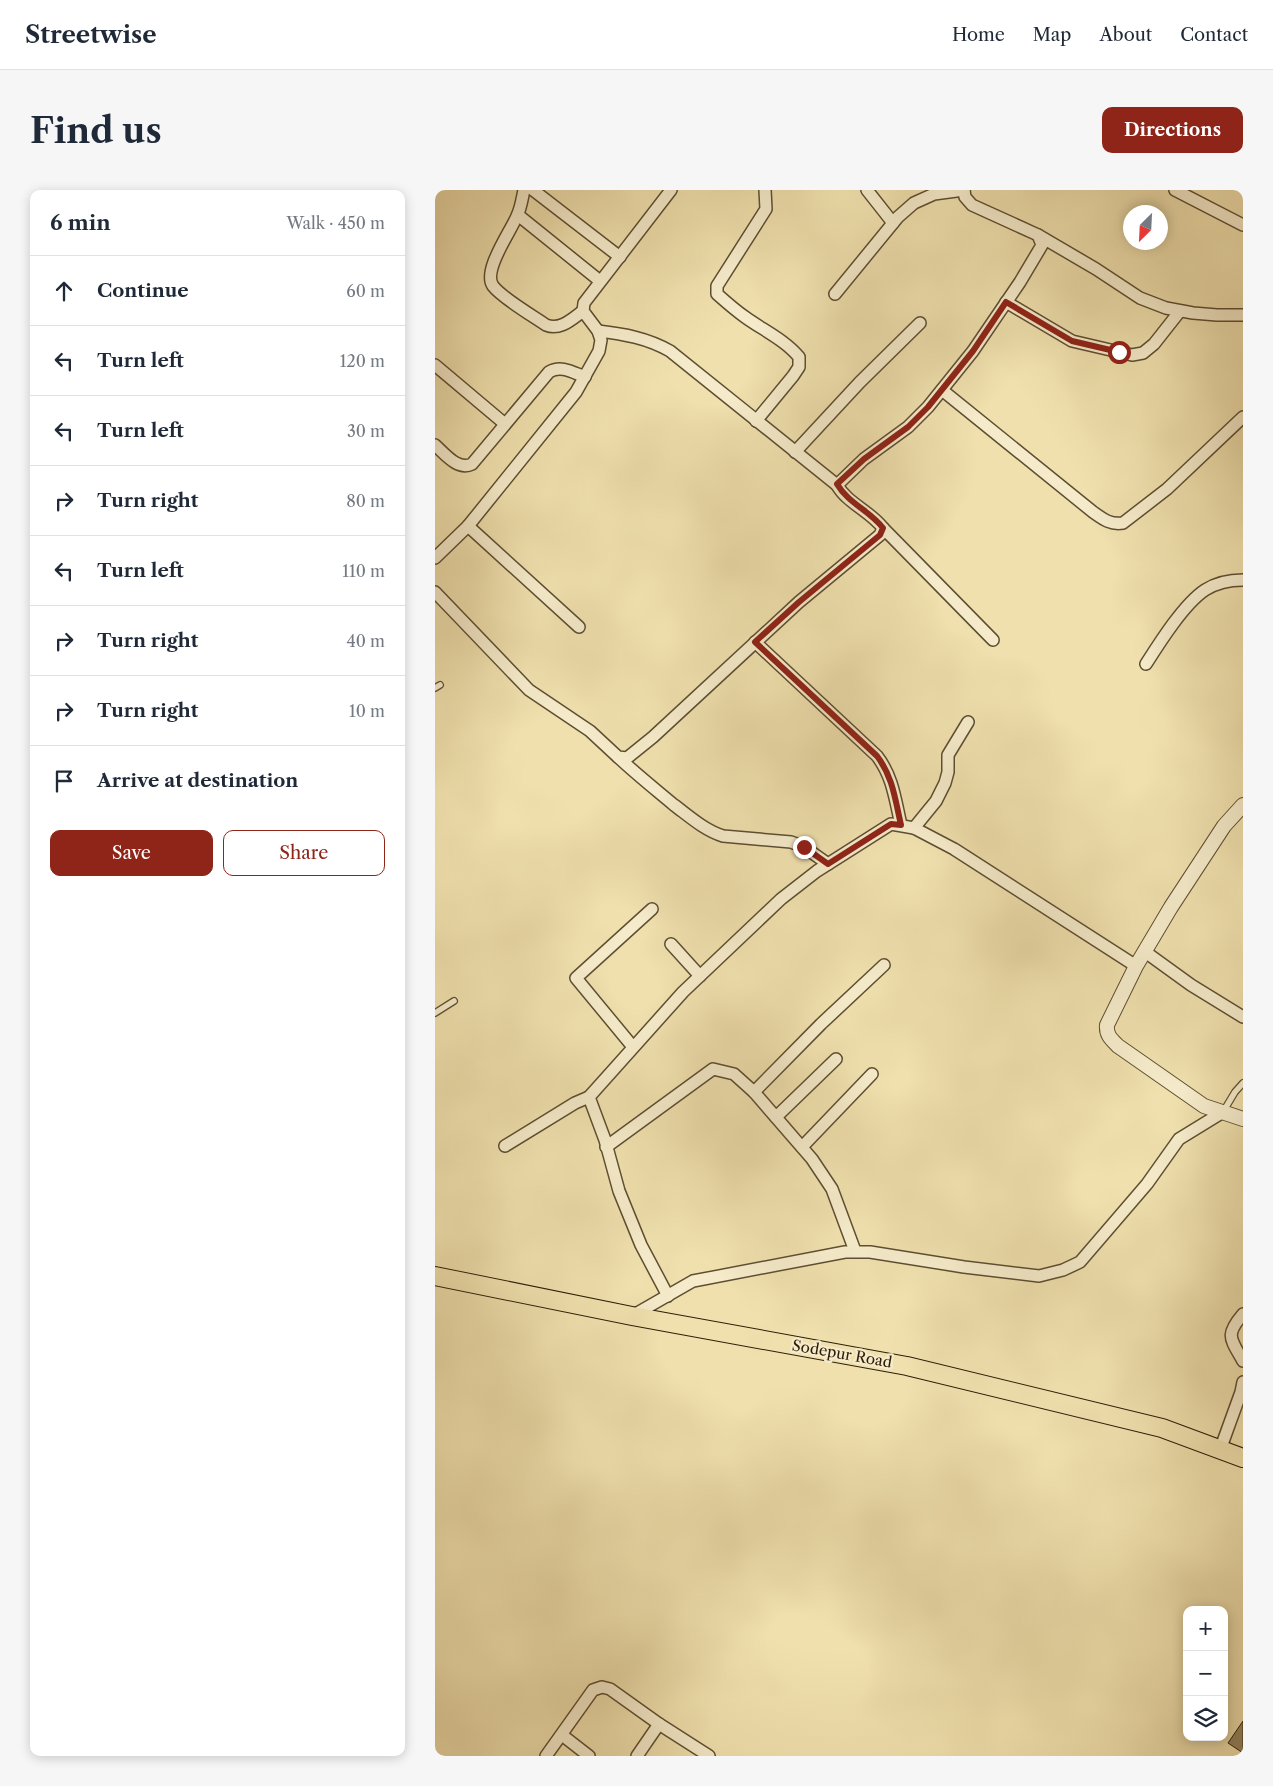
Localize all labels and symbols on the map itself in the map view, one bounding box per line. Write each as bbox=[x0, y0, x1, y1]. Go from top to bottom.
north arrow bbox=[1123, 205, 1168, 250]
route start bbox=[1108, 341, 1131, 364]
route end bbox=[793, 836, 816, 859]
street label: Sodepur Road bbox=[791, 1335, 894, 1372]

